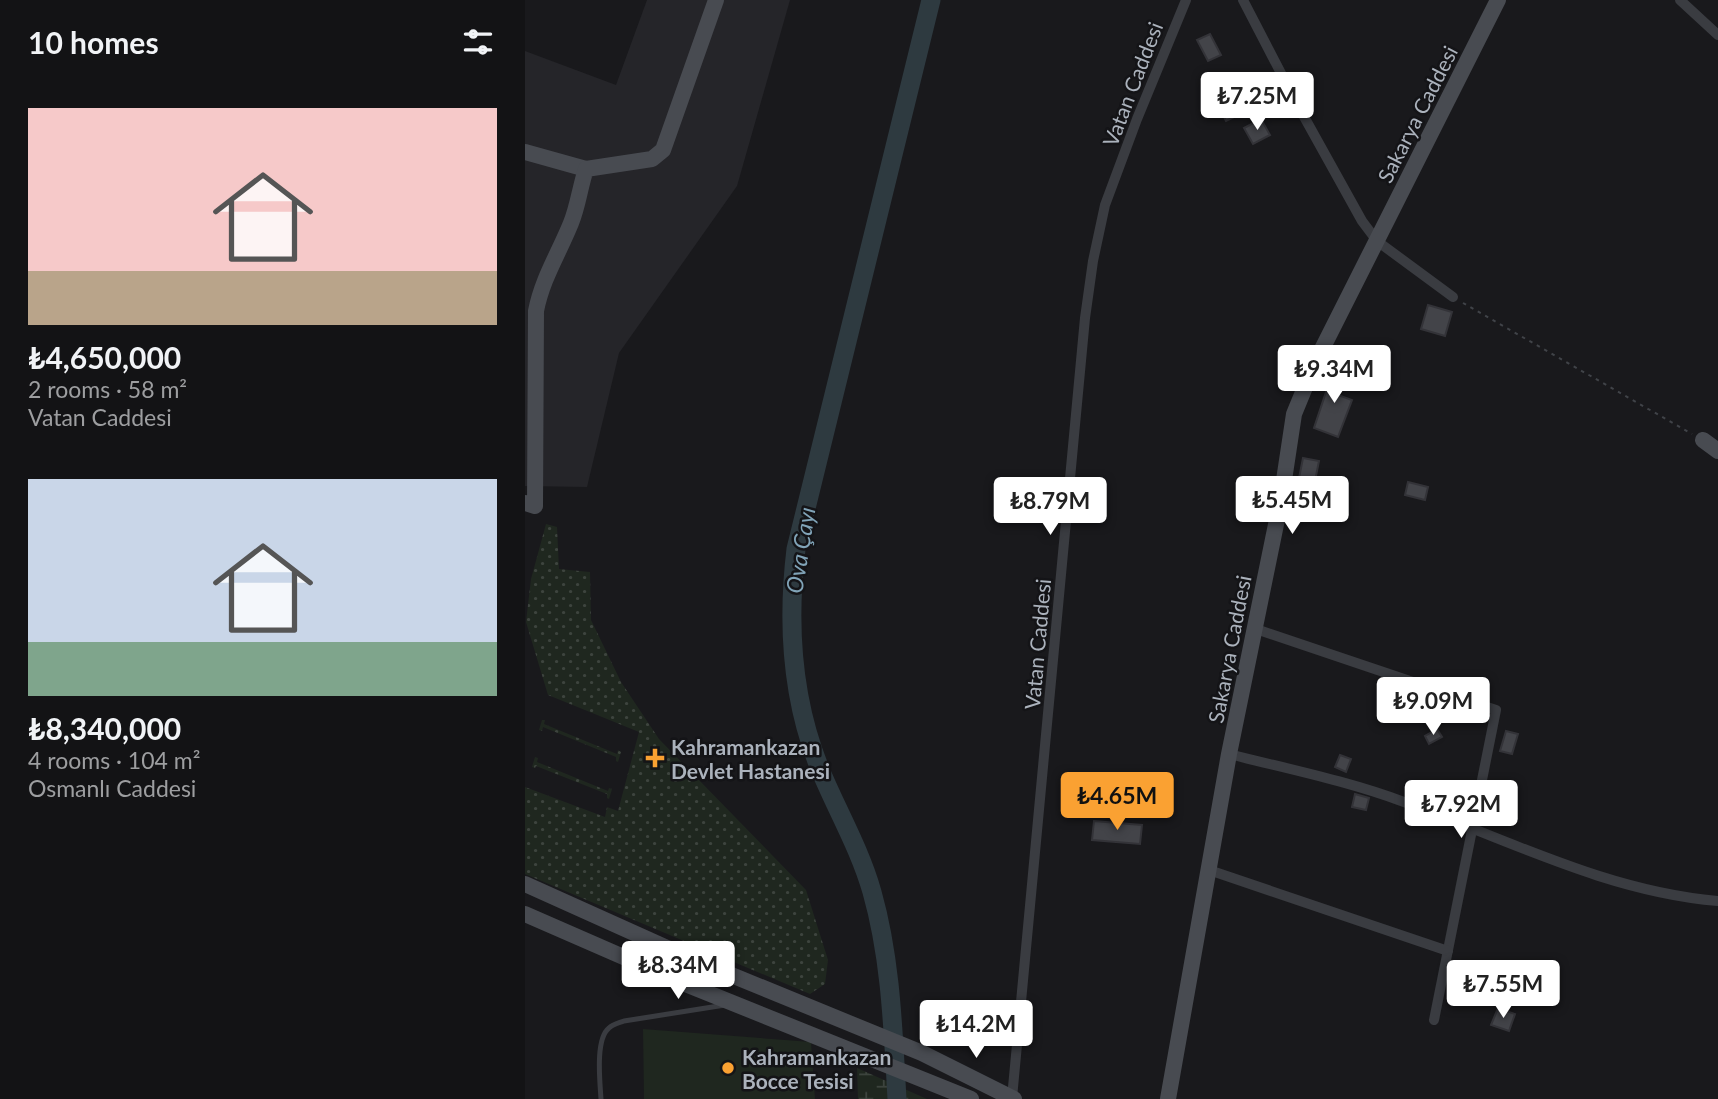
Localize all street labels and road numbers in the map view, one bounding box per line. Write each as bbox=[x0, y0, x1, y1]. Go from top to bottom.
street label: Vatan Caddesi bbox=[1097, 18, 1167, 150]
street label: Sakarya Caddesi bbox=[1372, 41, 1462, 187]
street label: Sakarya Caddesi bbox=[1202, 573, 1256, 725]
street label: Vatan Caddesi bbox=[1019, 578, 1055, 710]

